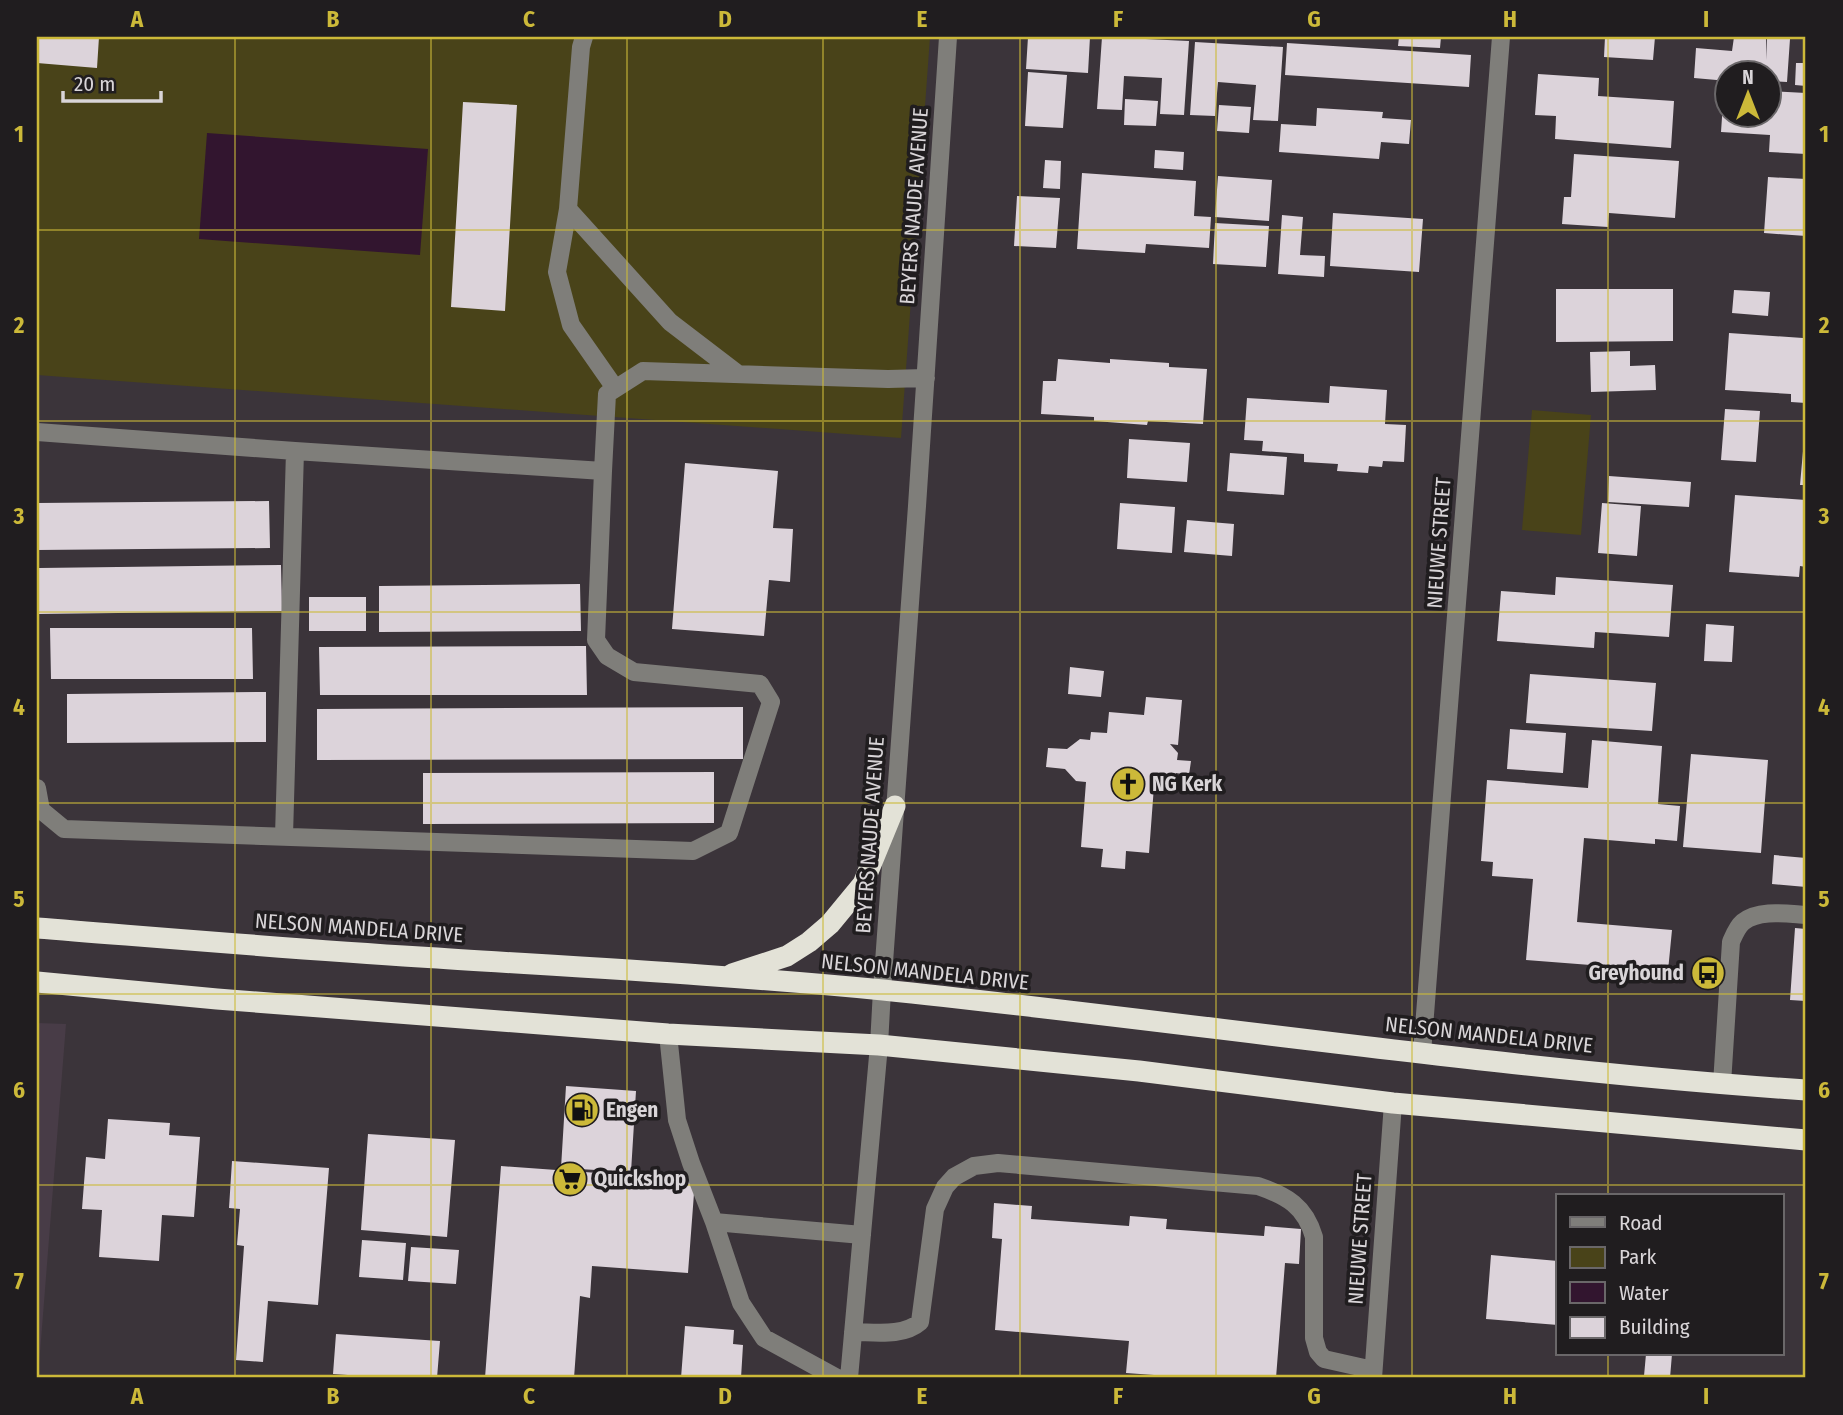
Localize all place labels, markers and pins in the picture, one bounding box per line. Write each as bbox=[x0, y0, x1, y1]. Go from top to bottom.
church icon: NG Kerk bbox=[1109, 765, 1147, 803]
place label: NG Kerk bbox=[1152, 771, 1222, 797]
bus stop icon: Greyhound bbox=[1689, 954, 1727, 992]
place label: Greyhound bbox=[1588, 960, 1684, 986]
fuel station icon: Engen bbox=[563, 1091, 601, 1129]
place label: Engen bbox=[606, 1097, 658, 1123]
supermarket icon: Quickshop bbox=[551, 1160, 589, 1198]
place label: Quickshop bbox=[594, 1166, 686, 1192]

